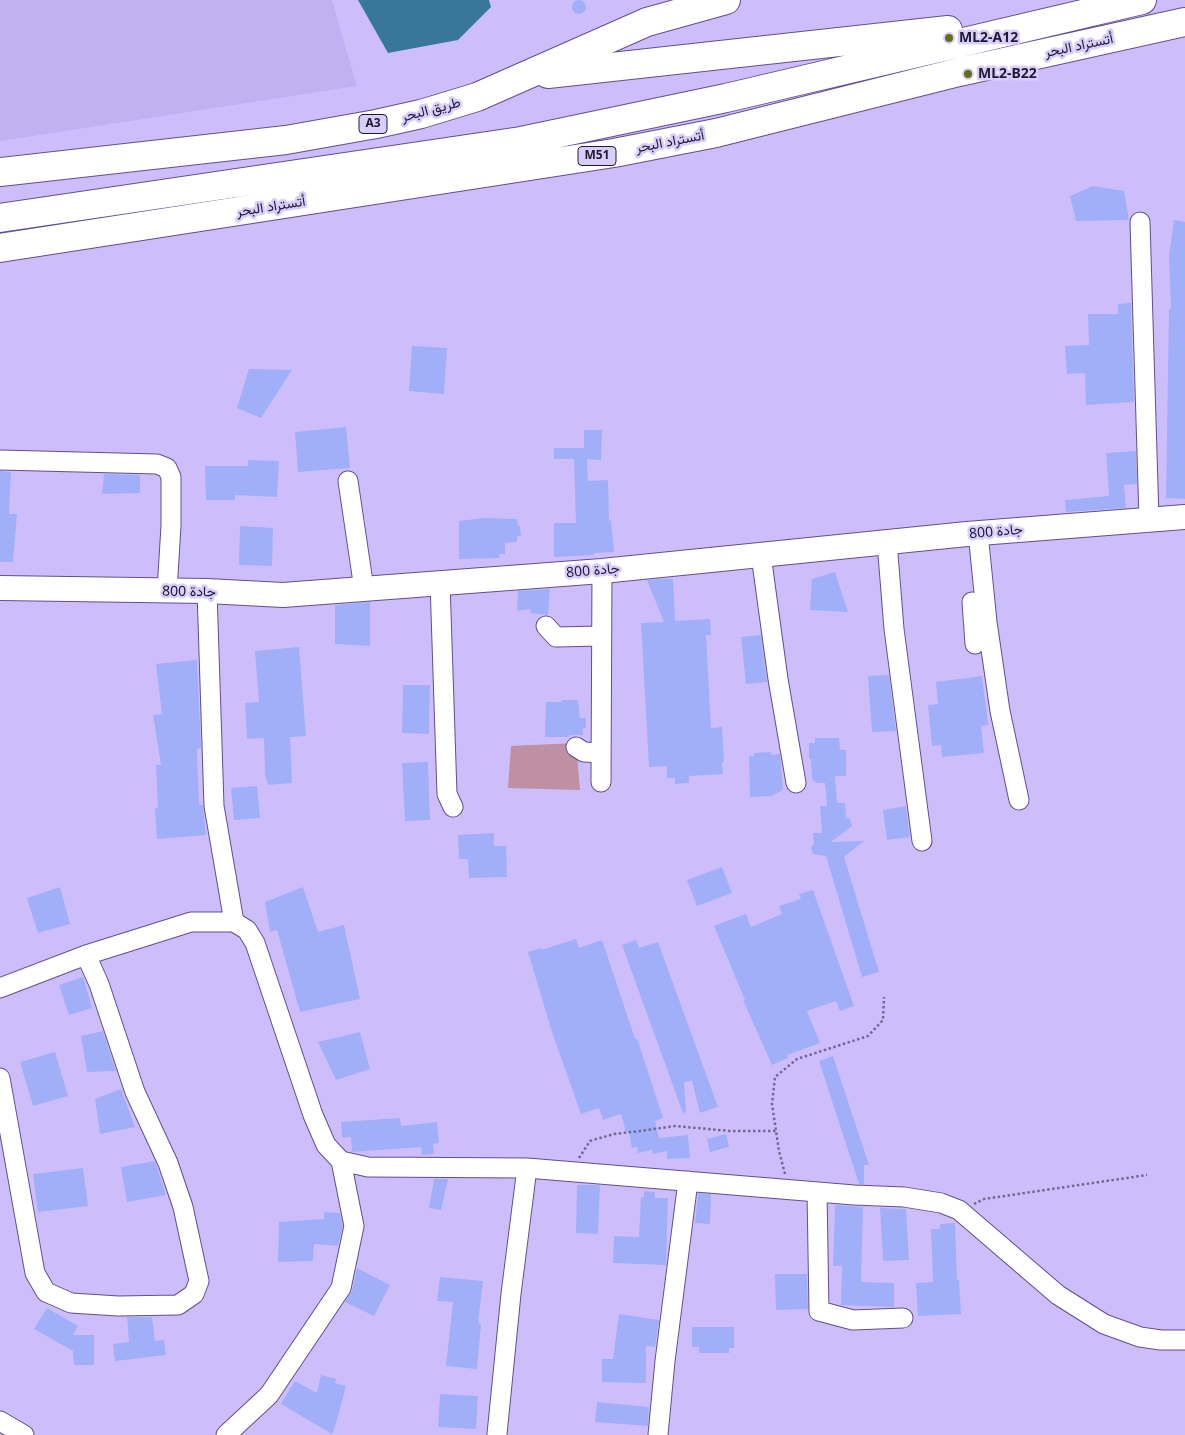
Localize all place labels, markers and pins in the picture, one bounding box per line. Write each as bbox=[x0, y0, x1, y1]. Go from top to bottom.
place label: ML2-A12 bbox=[959, 30, 1018, 46]
marker: ML2-A12 bbox=[943, 32, 955, 44]
place label: ML2-B22 bbox=[978, 66, 1037, 82]
marker: ML2-B22 bbox=[962, 68, 974, 80]

